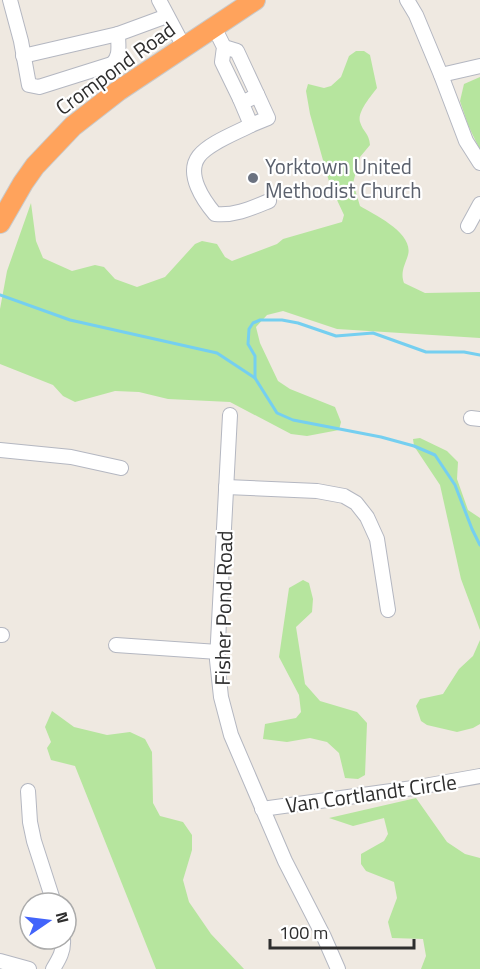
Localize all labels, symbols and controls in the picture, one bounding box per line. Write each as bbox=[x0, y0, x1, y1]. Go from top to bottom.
street label: Crompond Road bbox=[48, 13, 182, 123]
place label: Yorktown United Methodist Church bbox=[265, 150, 422, 206]
marker: Yorktown United Methodist Church bbox=[246, 171, 260, 185]
street label: Fisher Pond Road bbox=[206, 530, 240, 686]
street label: Van Cortlandt Circle bbox=[283, 765, 459, 821]
north arrow bbox=[18, 891, 78, 951]
text: N bbox=[50, 909, 76, 926]
scale bar bbox=[270, 912, 414, 950]
text: 100 m bbox=[279, 919, 328, 946]

